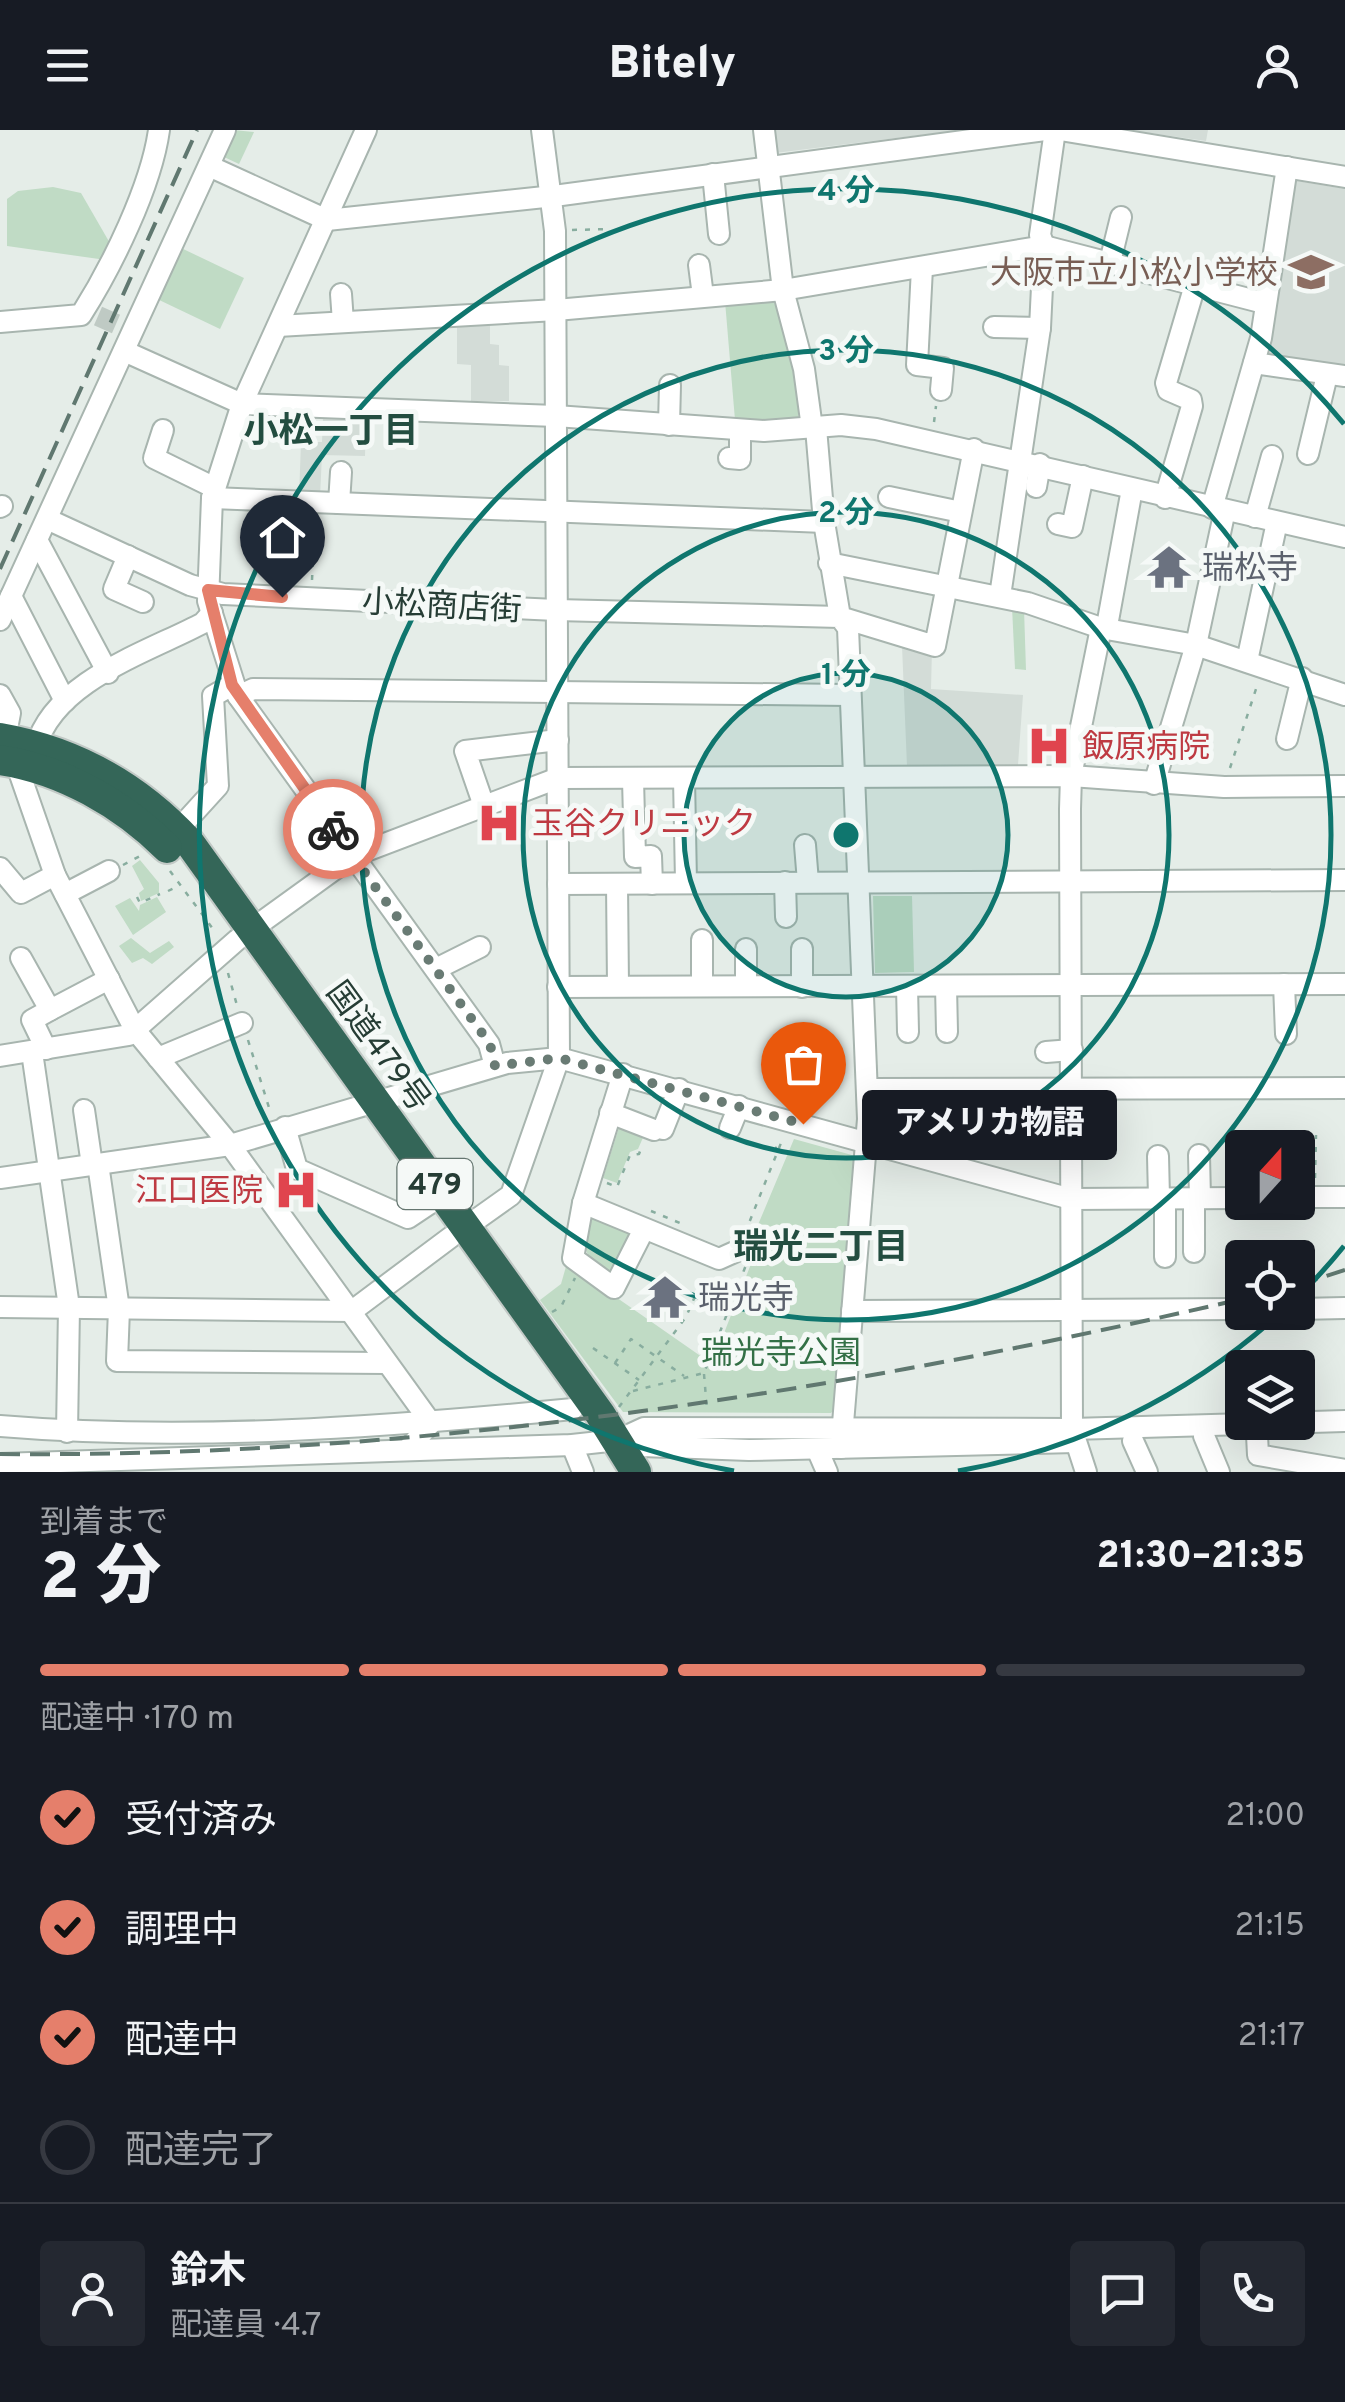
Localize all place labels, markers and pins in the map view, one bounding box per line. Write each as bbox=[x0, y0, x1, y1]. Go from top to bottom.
school or university icon: 大阪市立小松小学校 bbox=[1287, 248, 1335, 296]
place label: 大阪市立小松小学校 bbox=[990, 255, 1278, 295]
pin bbox=[240, 495, 325, 598]
temple icon: 瑞松寺 bbox=[1145, 543, 1193, 591]
place label: 瑞松寺 bbox=[1202, 550, 1298, 590]
hospital icon: 飯原病院 bbox=[1025, 722, 1073, 770]
place label: 飯原病院 bbox=[1082, 729, 1210, 769]
hospital icon: 玉谷クリニック bbox=[475, 799, 523, 847]
place label: 玉谷クリニック bbox=[532, 806, 756, 846]
centre of rings bbox=[828, 817, 864, 853]
pin bbox=[761, 1022, 846, 1125]
callout: アメリカ物語 bbox=[863, 1089, 1118, 1159]
hospital icon: 江口医院 bbox=[272, 1166, 320, 1214]
place label: 江口医院 bbox=[135, 1173, 263, 1213]
temple icon: 瑞光寺 bbox=[641, 1273, 689, 1321]
place label: 瑞光寺 bbox=[698, 1280, 794, 1320]

